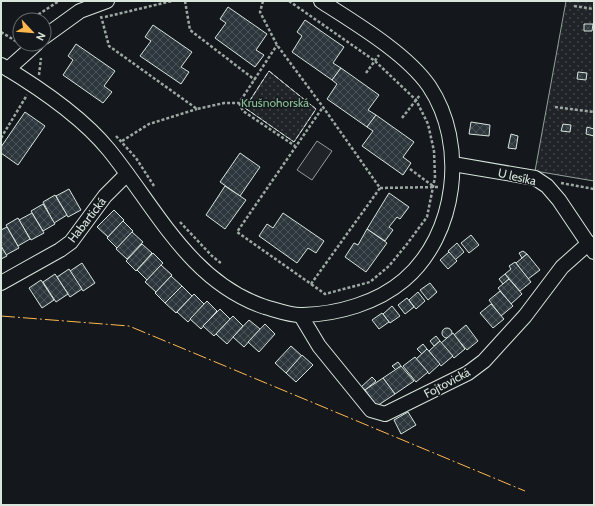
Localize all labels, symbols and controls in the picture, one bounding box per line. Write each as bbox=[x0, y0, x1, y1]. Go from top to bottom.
north arrow bbox=[12, 12, 52, 52]
text: N bbox=[33, 30, 49, 43]
park label: Krušnohorská bbox=[241, 95, 309, 110]
street label: U lesíka bbox=[496, 165, 538, 188]
street label: Habartická bbox=[64, 194, 109, 245]
street label: Fojtovická bbox=[421, 364, 473, 401]

